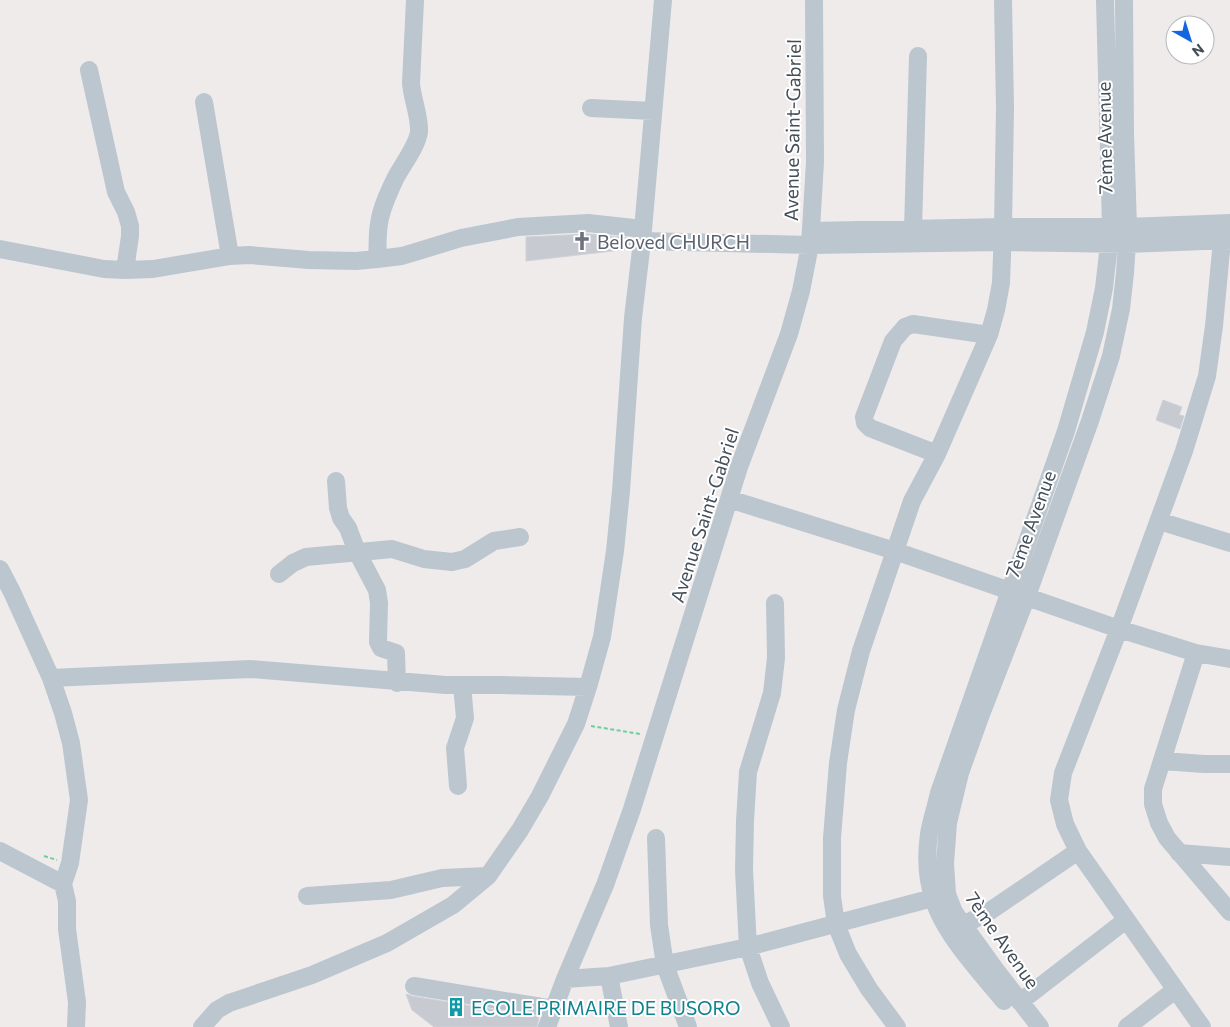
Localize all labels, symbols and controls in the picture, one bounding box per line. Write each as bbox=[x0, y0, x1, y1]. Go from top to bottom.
north arrow bbox=[1165, 15, 1215, 65]
street label: Avenue Saint-Gabriel bbox=[779, 39, 805, 221]
text: N bbox=[1189, 41, 1208, 60]
street label: 7ème Avenue bbox=[1092, 81, 1116, 195]
church icon: Beloved CHURCH bbox=[571, 230, 593, 252]
place label: Beloved CHURCH bbox=[597, 230, 750, 253]
street label: Avenue Saint-Gabriel bbox=[665, 425, 743, 605]
street label: 7ème Avenue bbox=[1000, 467, 1060, 581]
street label: 7ème Avenue bbox=[961, 887, 1045, 993]
building icon: ECOLE PRIMAIRE DE BUSORO bbox=[445, 996, 467, 1018]
place label: ECOLE PRIMAIRE DE BUSORO bbox=[471, 996, 741, 1019]

